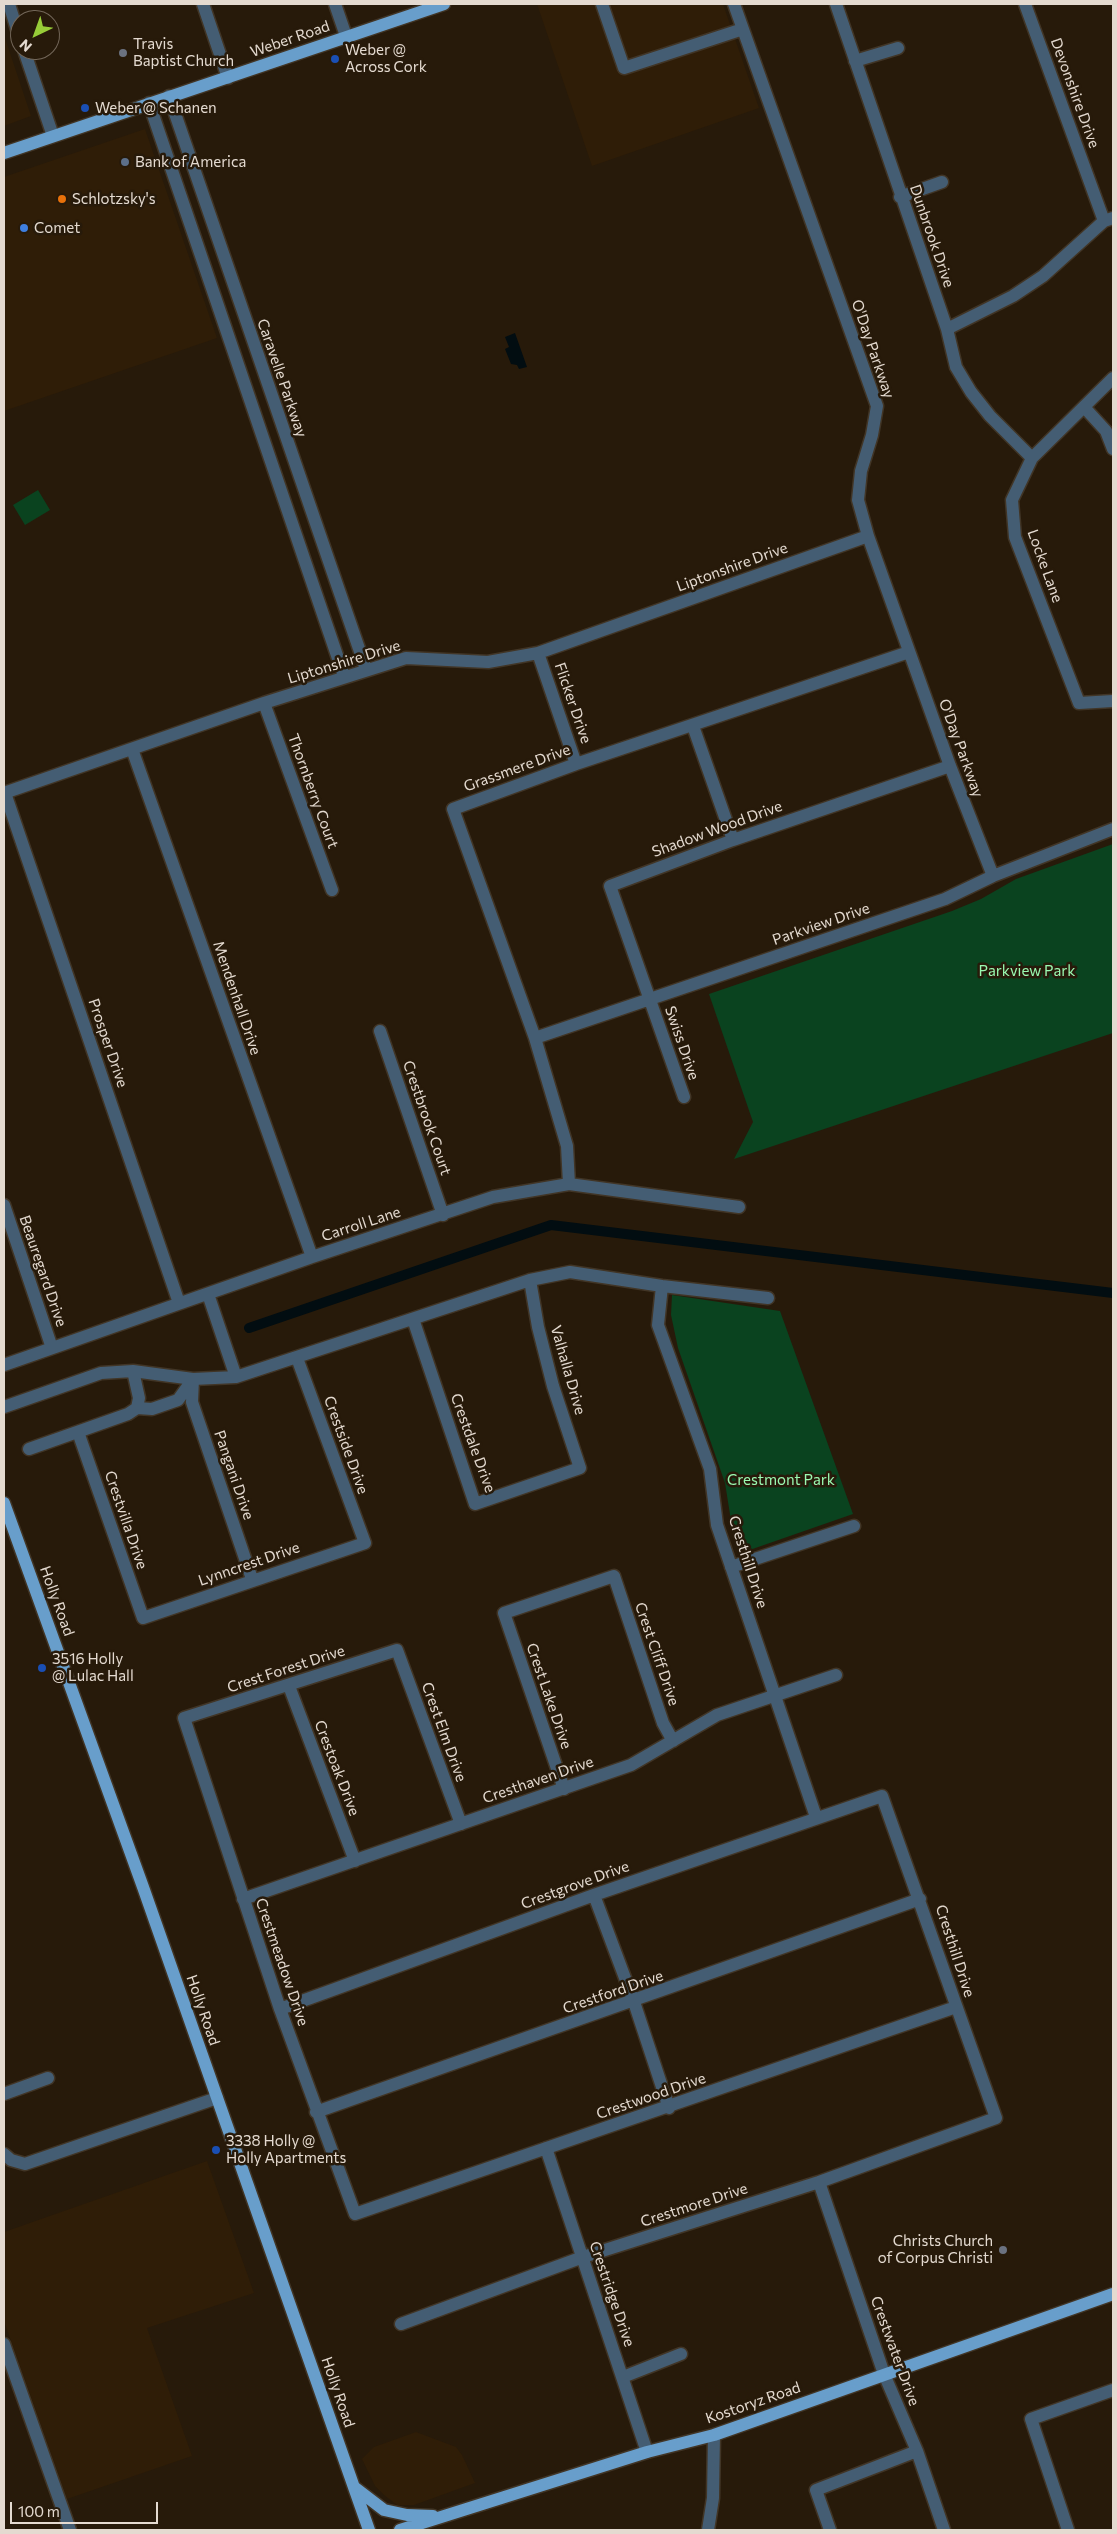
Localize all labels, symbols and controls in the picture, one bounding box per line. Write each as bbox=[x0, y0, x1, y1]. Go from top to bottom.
north arrow bbox=[10, 10, 60, 60]
street label: Weber Road bbox=[248, 17, 332, 61]
place label: Travis Baptist Church bbox=[133, 35, 234, 70]
text: N bbox=[16, 36, 35, 56]
street label: Devonshire Drive bbox=[1047, 36, 1103, 150]
place label: Weber @ Across Cork bbox=[345, 41, 427, 76]
marker: Travis Baptist Church bbox=[117, 47, 129, 59]
marker: Weber @ Across Cork bbox=[329, 53, 341, 65]
place label: Weber @ Schanen bbox=[95, 99, 217, 117]
marker: Weber @ Schanen bbox=[79, 102, 91, 114]
place label: Bank of America bbox=[135, 153, 246, 171]
marker: Bank of America bbox=[119, 156, 131, 168]
street label: Dunbrook Drive bbox=[906, 182, 958, 290]
place label: Schlotzsky's bbox=[72, 190, 156, 208]
marker: Schlotzsky's bbox=[56, 193, 68, 205]
place label: Comet bbox=[34, 219, 80, 237]
marker: Comet bbox=[18, 222, 30, 234]
street label: O'Day Parkway bbox=[848, 297, 898, 401]
street label: Caravelle Parkway bbox=[253, 316, 311, 440]
street label: Locke Lane bbox=[1023, 527, 1067, 605]
street label: Liptonshire Drive bbox=[674, 539, 790, 595]
street label: Liptonshire Drive bbox=[286, 636, 402, 688]
street label: Flicker Drive bbox=[551, 660, 595, 746]
street label: O'Day Parkway bbox=[935, 696, 987, 800]
street label: Thornberry Court bbox=[284, 731, 342, 851]
street label: Grassmere Drive bbox=[461, 740, 573, 796]
street label: Shadow Wood Drive bbox=[649, 797, 785, 861]
street label: Parkview Drive bbox=[770, 899, 872, 949]
street label: Mendenhall Drive bbox=[209, 939, 265, 1057]
park label: Parkview Park bbox=[979, 962, 1075, 980]
street label: Prosper Drive bbox=[84, 996, 132, 1090]
street label: Swiss Drive bbox=[661, 1004, 703, 1082]
street label: Crestbrook Court bbox=[399, 1058, 455, 1178]
street label: Carroll Lane bbox=[319, 1203, 403, 1245]
street label: Beauregard Drive bbox=[15, 1213, 71, 1329]
street label: Valhalla Drive bbox=[547, 1323, 589, 1417]
street label: Crestdale Drive bbox=[447, 1391, 499, 1495]
street label: Crestside Drive bbox=[320, 1393, 372, 1497]
street label: Pangani Drive bbox=[210, 1428, 258, 1522]
street label: Crestvilla Drive bbox=[101, 1468, 151, 1572]
park label: Crestmont Park bbox=[727, 1471, 835, 1489]
street label: Cresthill Drive bbox=[725, 1514, 771, 1610]
street label: Lynncrest Drive bbox=[196, 1538, 302, 1590]
street label: Holly Road bbox=[36, 1563, 78, 1639]
street label: Crest Cliff Drive bbox=[631, 1600, 683, 1708]
street label: Crest Forest Drive bbox=[225, 1641, 347, 1697]
street label: Crest Lake Drive bbox=[522, 1641, 576, 1751]
place label: 3516 Holly @ Lulac Hall bbox=[52, 1650, 134, 1685]
marker: 3516 Holly @ Lulac Hall bbox=[36, 1662, 48, 1674]
street label: Crest Elm Drive bbox=[418, 1680, 470, 1784]
street label: Crestoak Drive bbox=[311, 1718, 363, 1818]
street label: Cresthaven Drive bbox=[480, 1753, 596, 1807]
street label: Crestgrove Drive bbox=[518, 1857, 632, 1913]
street label: Crestmeadow Drive bbox=[252, 1896, 312, 2028]
street label: Cresthill Drive bbox=[932, 1903, 978, 1999]
street label: Crestford Drive bbox=[560, 1966, 666, 2018]
street label: Holly Road bbox=[183, 1972, 223, 2048]
street label: Crestwood Drive bbox=[594, 2069, 708, 2123]
place label: 3338 Holly @ Holly Apartments bbox=[226, 2132, 346, 2167]
marker: 3338 Holly @ Holly Apartments bbox=[210, 2144, 222, 2156]
street label: Crestmore Drive bbox=[638, 2179, 750, 2231]
place label: Christs Church of Corpus Christi bbox=[878, 2232, 993, 2267]
street label: Crestridge Drive bbox=[586, 2239, 638, 2349]
marker: Christs Church of Corpus Christi bbox=[997, 2244, 1009, 2256]
street label: Crestwater Drive bbox=[867, 2294, 923, 2408]
street label: Holly Road bbox=[318, 2354, 358, 2430]
street label: Kostoryz Road bbox=[703, 2378, 803, 2428]
scale bar bbox=[12, 2492, 160, 2524]
text: 100 m bbox=[18, 2502, 60, 2520]

